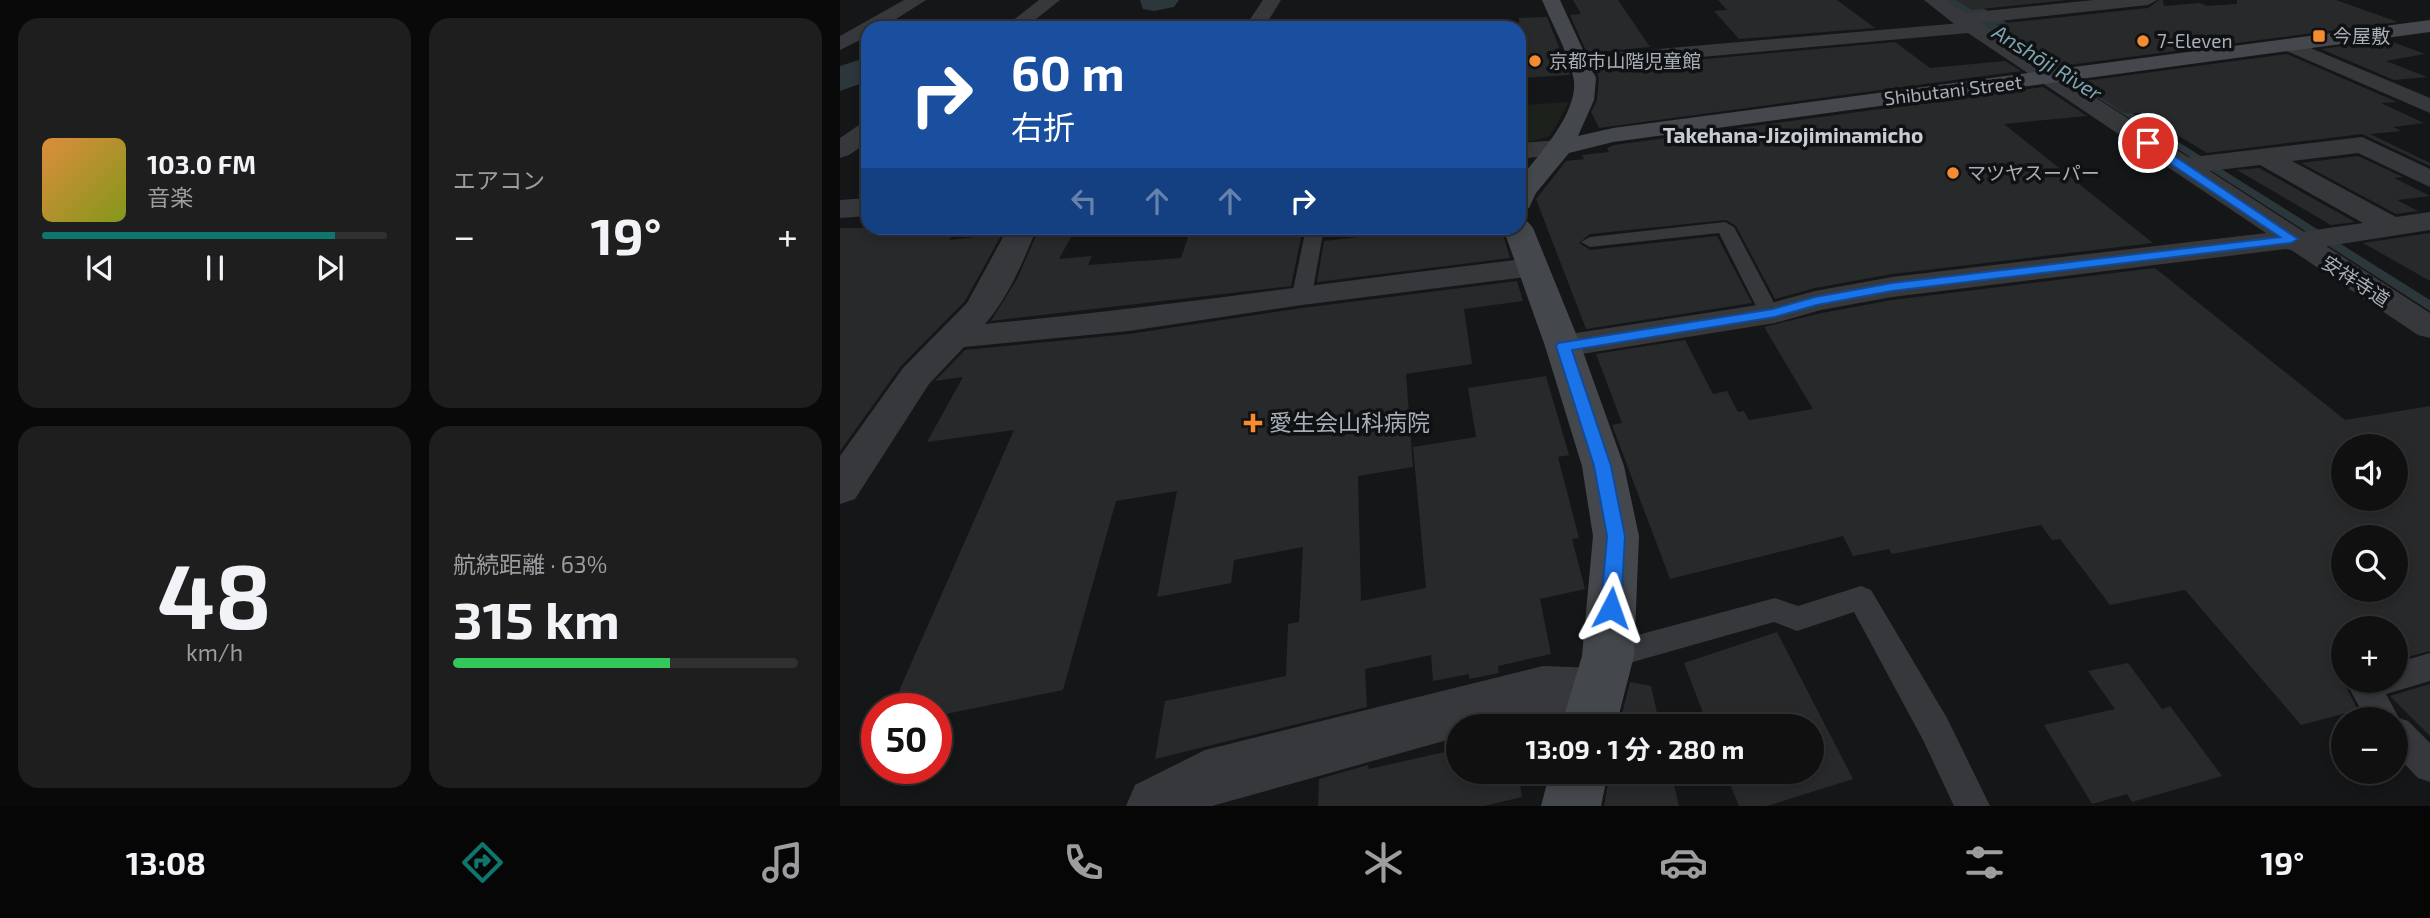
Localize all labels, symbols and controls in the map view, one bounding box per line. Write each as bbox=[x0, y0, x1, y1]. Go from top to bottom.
water label: Anshōji River bbox=[1987, 18, 2107, 106]
place label: 今屋敷 bbox=[2333, 24, 2390, 47]
marker: 今屋敷 bbox=[2311, 28, 2327, 44]
place label: 7-Eleven bbox=[2157, 29, 2233, 52]
marker: 7-Eleven bbox=[2135, 33, 2151, 49]
text: 60 m bbox=[1011, 42, 1125, 101]
icon: right bbox=[896, 49, 987, 140]
place label: 京都市山階児童館 bbox=[1549, 49, 1701, 72]
marker: 京都市山階児童館 bbox=[1527, 53, 1543, 69]
street label: Shibutani Street bbox=[1883, 70, 2023, 109]
text: 右折 bbox=[1011, 107, 1075, 145]
pin bbox=[2118, 113, 2178, 173]
district label: Takehana-Jizojiminamicho bbox=[1663, 122, 1923, 147]
icon: arrive bbox=[2129, 124, 2167, 162]
text: 103.0 FM bbox=[147, 148, 256, 179]
place label: マツヤスーパー bbox=[1967, 161, 2100, 184]
marker: マツヤスーパー bbox=[1945, 165, 1961, 181]
text: エアコン bbox=[453, 166, 545, 194]
icon: left bbox=[1065, 182, 1103, 220]
icon: ahead bbox=[1138, 182, 1176, 220]
icon: ahead bbox=[1211, 182, 1249, 220]
icon: right bbox=[1284, 182, 1322, 220]
text: 音楽 bbox=[147, 183, 193, 211]
text: 19° bbox=[591, 203, 662, 265]
text: − bbox=[453, 212, 475, 258]
text: + bbox=[777, 212, 798, 258]
icon: previous bbox=[81, 249, 119, 287]
icon: pause bbox=[196, 249, 234, 287]
icon: next bbox=[311, 249, 349, 287]
street label: 安祥寺道 bbox=[2318, 250, 2394, 311]
place label: 愛生会山科病院 bbox=[1269, 408, 1430, 436]
marker: 愛生会山科病院 bbox=[1243, 413, 1263, 433]
map controls bbox=[2331, 434, 2408, 784]
button: sound bbox=[2331, 434, 2408, 511]
button: search bbox=[2331, 525, 2408, 602]
text: 48 bbox=[157, 538, 272, 647]
text: 航続距離 · 63% bbox=[453, 550, 607, 578]
position arrow bbox=[1574, 571, 1648, 645]
text: 315 km bbox=[453, 587, 620, 649]
button: + bbox=[2331, 616, 2408, 693]
text: km/h bbox=[186, 638, 243, 666]
speed limit sign: 50 bbox=[861, 693, 952, 784]
button: − bbox=[2331, 707, 2408, 784]
text: 13:09 · 1 分 · 280 m bbox=[1526, 733, 1745, 764]
icon: directions bbox=[458, 838, 507, 887]
icon: music bbox=[758, 838, 807, 887]
icon: phone bbox=[1059, 838, 1108, 887]
icon: climate bbox=[1359, 838, 1408, 887]
icon: car bbox=[1659, 838, 1708, 887]
icon: filters bbox=[1960, 838, 2009, 887]
text: 13:08 bbox=[126, 843, 206, 881]
text: 19° bbox=[2260, 843, 2304, 881]

